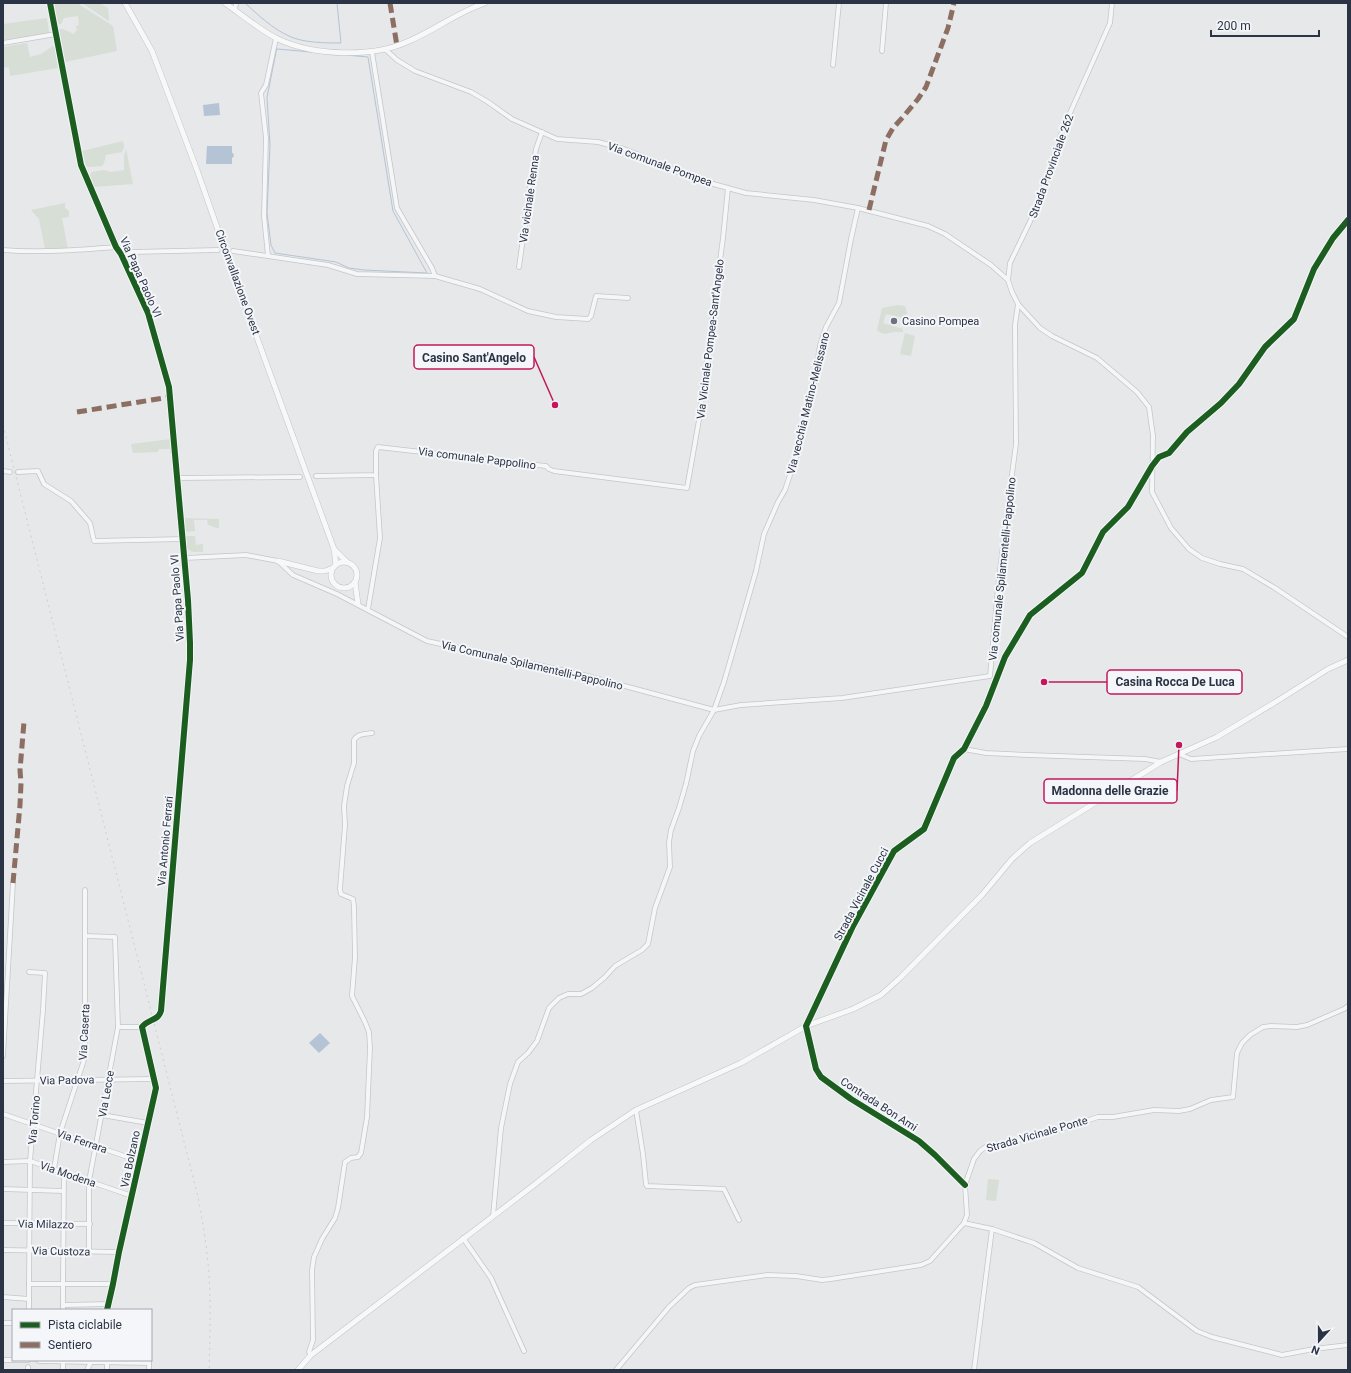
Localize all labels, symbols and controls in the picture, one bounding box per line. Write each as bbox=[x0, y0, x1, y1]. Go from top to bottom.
scale bar bbox=[1211, 12, 1319, 38]
text: 200 m bbox=[1217, 19, 1251, 33]
street label: Strada Provinciale 262 bbox=[1027, 112, 1076, 220]
street label: Via comunale Pompea bbox=[606, 140, 714, 189]
street label: Via vicinale Renna bbox=[517, 154, 542, 244]
street label: Circonvallazione Ovest bbox=[212, 228, 263, 337]
street label: Via Papa Paolo VI bbox=[117, 235, 164, 320]
street label: Via Vicinale Pompea-Sant'Angelo bbox=[694, 258, 727, 420]
place label: Casino Pompea bbox=[902, 315, 979, 328]
marker: Casino Pompea bbox=[889, 316, 899, 326]
street label: Via vecchia Matino-Melissano bbox=[784, 331, 832, 476]
callout: Casino Sant'Angelo bbox=[414, 345, 534, 369]
text: Casino Sant'Angelo bbox=[422, 351, 526, 365]
street label: Via comunale Pappolino bbox=[417, 445, 537, 472]
street label: Via comunale Spilamentelli-Pappolino bbox=[986, 477, 1019, 662]
street label: Via Papa Paolo VI bbox=[168, 554, 187, 642]
street label: Via Comunale Spilamentelli-Pappolino bbox=[440, 638, 624, 693]
callout: Casina Rocca De Luca bbox=[1107, 670, 1242, 694]
text: Casina Rocca De Luca bbox=[1115, 675, 1235, 689]
callout: Madonna delle Grazie bbox=[1044, 779, 1177, 803]
text: Madonna delle Grazie bbox=[1052, 784, 1169, 798]
street label: Via Antonio Ferrari bbox=[155, 795, 176, 887]
street label: Strada Vicinale Cucci bbox=[831, 846, 891, 943]
street label: Via Caserta bbox=[77, 1003, 92, 1061]
street label: Via Lecce bbox=[96, 1069, 117, 1119]
street label: Via Padova bbox=[39, 1074, 95, 1087]
street label: Contrada Bon Ami bbox=[838, 1075, 920, 1134]
street label: Via Torino bbox=[26, 1095, 43, 1145]
street label: Strada Vicinale Ponte bbox=[985, 1114, 1089, 1155]
street label: Via Ferrara bbox=[55, 1127, 109, 1156]
street label: Via Bolzano bbox=[118, 1129, 143, 1189]
street label: Via Modena bbox=[38, 1159, 98, 1190]
street label: Via Milazzo bbox=[18, 1218, 74, 1231]
street label: Via Custoza bbox=[32, 1244, 90, 1259]
legend bbox=[12, 1309, 152, 1361]
text: Pista ciclabile bbox=[48, 1318, 122, 1332]
north arrow bbox=[1299, 1321, 1339, 1361]
text: Sentiero bbox=[48, 1338, 92, 1352]
text: N bbox=[1309, 1342, 1322, 1357]

